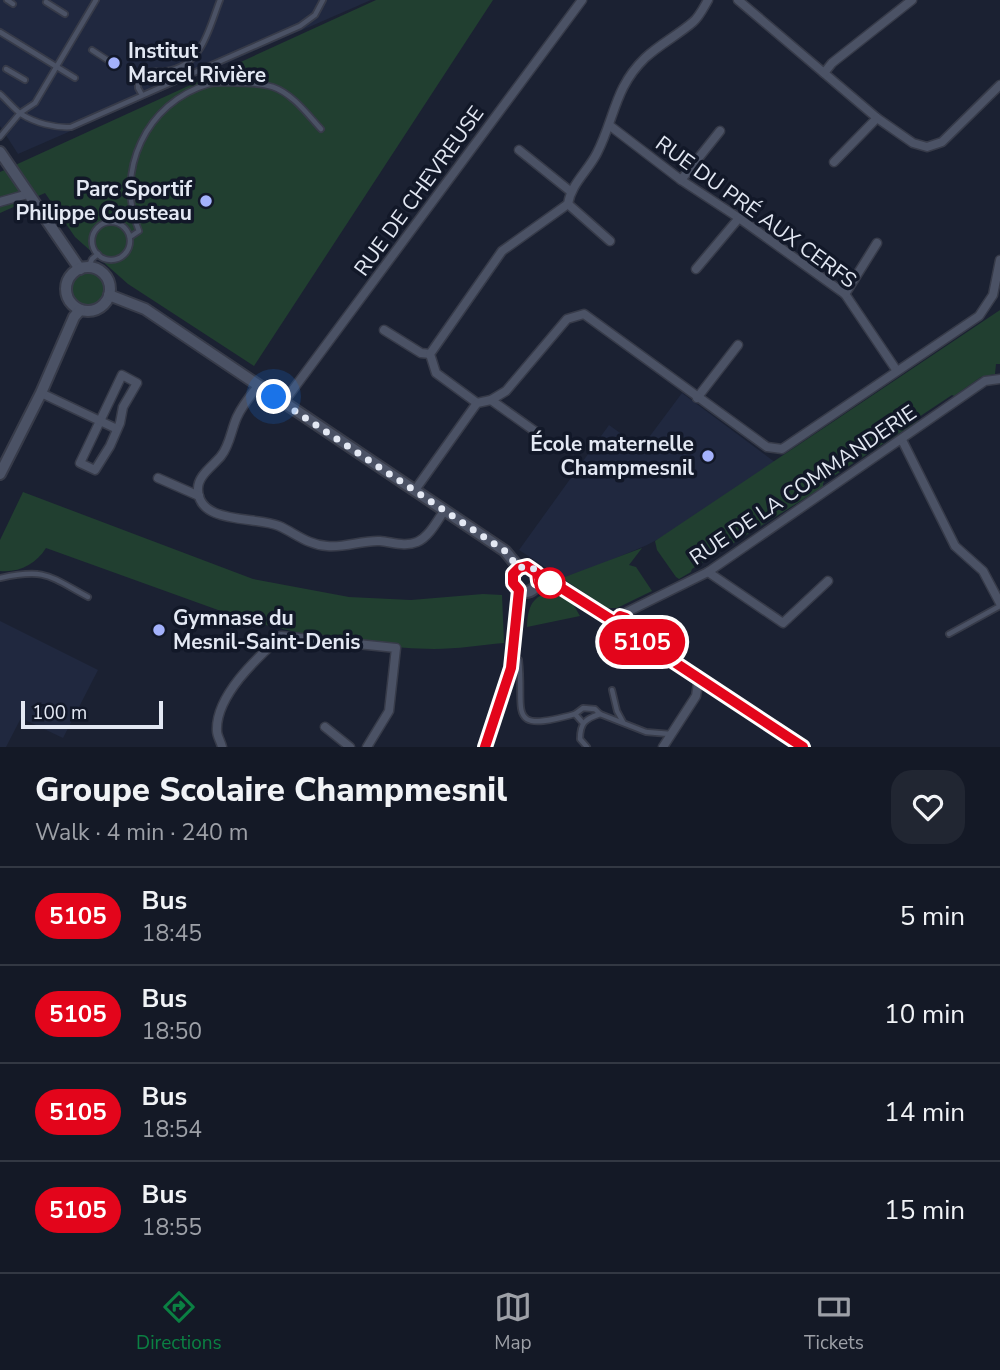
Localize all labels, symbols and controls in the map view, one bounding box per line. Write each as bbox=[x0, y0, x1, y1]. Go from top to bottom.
place label: Institut Marcel Rivière bbox=[128, 37, 266, 89]
marker: Institut Marcel Rivière bbox=[106, 55, 122, 71]
street label: RUE DE CHEVREUSE bbox=[348, 100, 490, 282]
street label: RUE DU PRÉ AUX CERFS bbox=[650, 130, 862, 294]
place label: Parc Sportif Philippe Cousteau bbox=[15, 175, 192, 227]
marker: Parc Sportif Philippe Cousteau bbox=[198, 193, 214, 209]
your location bbox=[256, 379, 291, 414]
street label: RUE DE LA COMMANDERIE bbox=[684, 398, 922, 572]
place label: École maternelle Champmesnil bbox=[530, 430, 694, 482]
marker: École maternelle Champmesnil bbox=[700, 448, 716, 464]
unlabelled marker bbox=[535, 568, 565, 598]
place label: Gymnase du Mesnil-Saint-Denis bbox=[173, 604, 361, 656]
line badge: 5105 bbox=[593, 619, 691, 665]
marker: Gymnase du Mesnil-Saint-Denis bbox=[151, 622, 167, 638]
text: 5105 bbox=[613, 626, 671, 658]
scale bar bbox=[21, 698, 163, 730]
text: 100 m bbox=[32, 700, 87, 726]
text: Groupe Scolaire Champmesnil bbox=[35, 768, 507, 813]
button: heart bbox=[891, 770, 965, 844]
text: Walk · 4 min · 240 m bbox=[35, 817, 248, 848]
text: Bus bbox=[142, 883, 187, 918]
text: 5 min bbox=[900, 899, 965, 934]
text: 5105 bbox=[49, 900, 107, 932]
text: 18:45 bbox=[142, 918, 202, 949]
text: Bus bbox=[142, 981, 187, 1016]
text: 10 min bbox=[884, 997, 965, 1032]
text: 5105 bbox=[49, 998, 107, 1030]
text: 18:50 bbox=[142, 1016, 202, 1047]
text: Bus bbox=[142, 1079, 187, 1114]
text: 14 min bbox=[884, 1095, 965, 1130]
text: 5105 bbox=[49, 1096, 107, 1128]
text: 18:54 bbox=[142, 1114, 202, 1145]
text: Bus bbox=[142, 1177, 187, 1212]
text: 15 min bbox=[884, 1193, 965, 1228]
text: 5105 bbox=[49, 1194, 107, 1226]
text: 18:55 bbox=[142, 1212, 202, 1243]
tab: Directions bbox=[136, 1288, 222, 1356]
tab: Map bbox=[494, 1288, 532, 1356]
tab: Tickets bbox=[804, 1288, 864, 1356]

